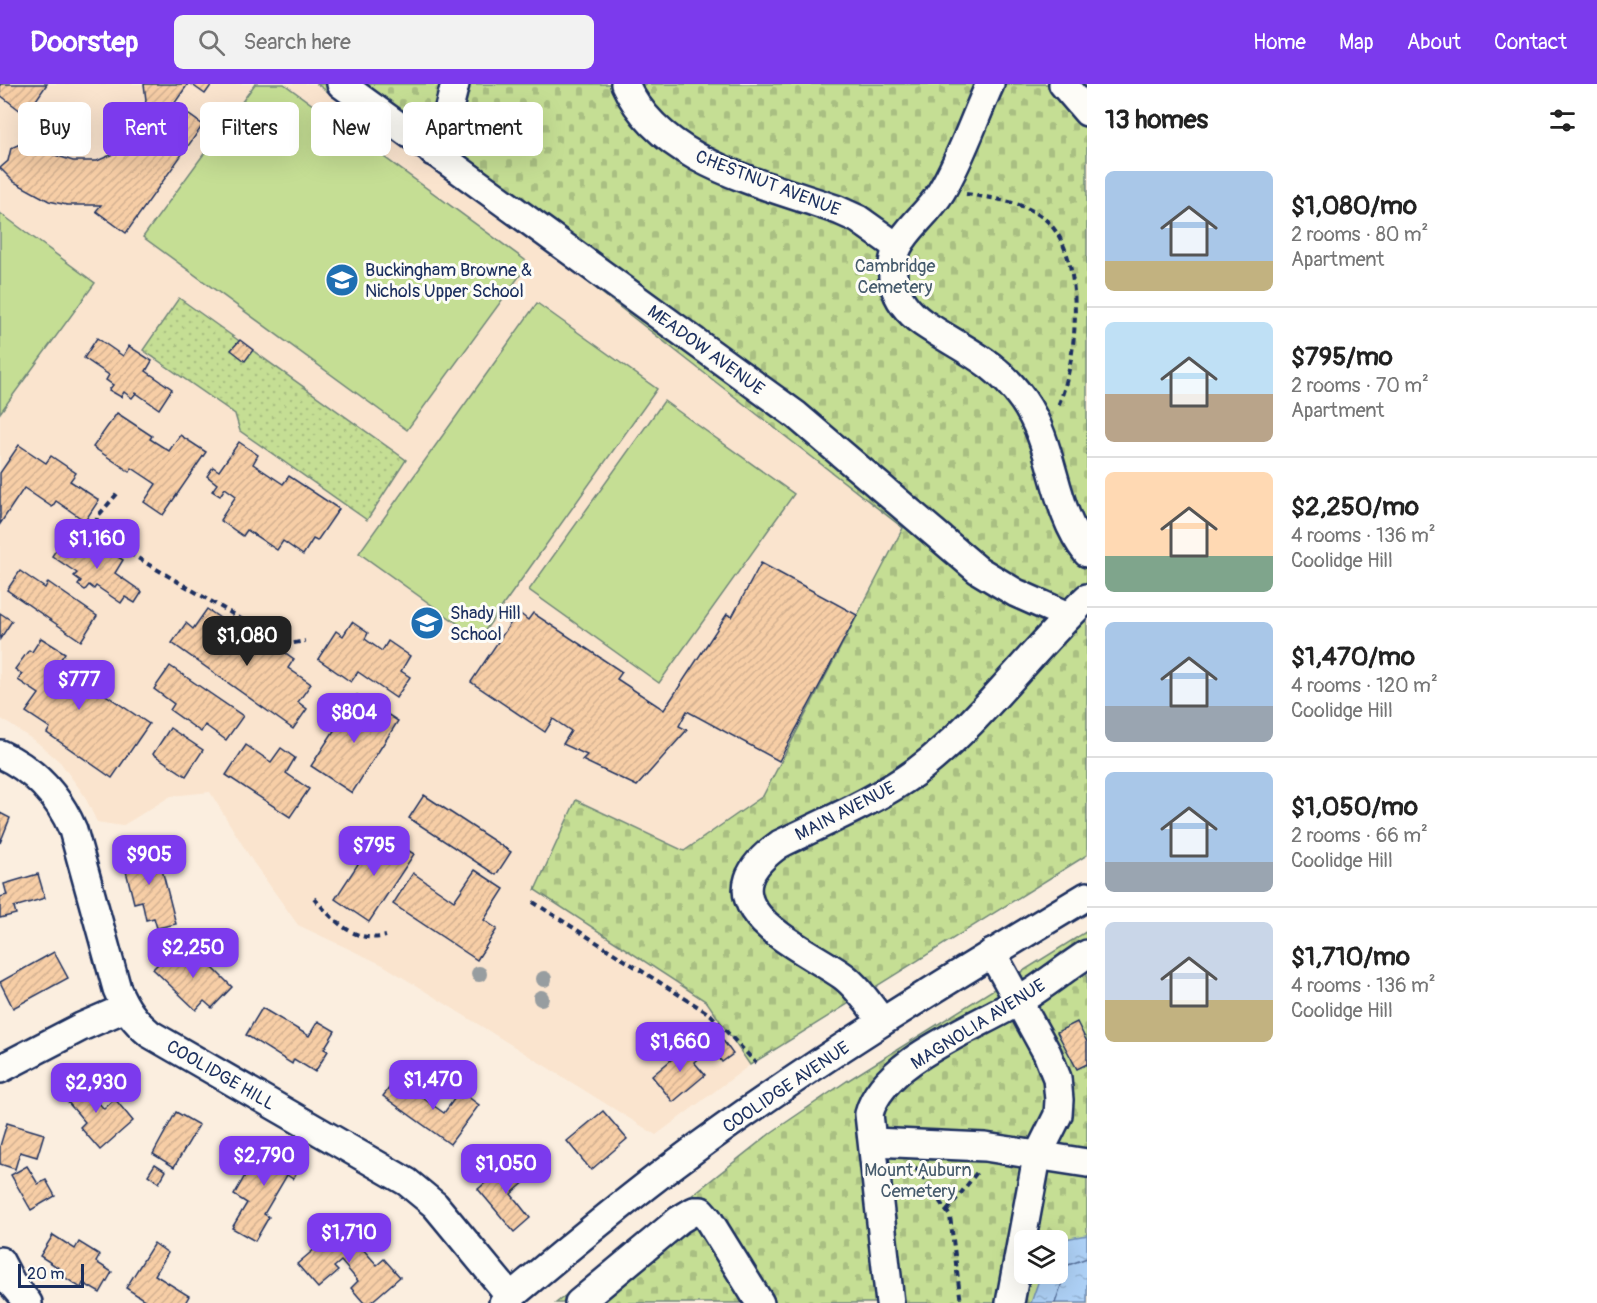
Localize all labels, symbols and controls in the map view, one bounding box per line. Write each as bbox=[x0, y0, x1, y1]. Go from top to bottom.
search box bbox=[174, 15, 594, 69]
text: Doorstep bbox=[30, 25, 138, 60]
icon: search bbox=[195, 26, 228, 59]
text: Search here bbox=[243, 28, 351, 56]
text: Home bbox=[1253, 29, 1306, 56]
text: Map bbox=[1339, 29, 1374, 56]
text: About bbox=[1407, 29, 1461, 56]
text: Contact bbox=[1494, 29, 1567, 56]
chip: Buy bbox=[18, 102, 91, 156]
chip: Rent bbox=[103, 102, 188, 156]
chip: Filters bbox=[200, 102, 299, 156]
chip: New bbox=[311, 102, 391, 156]
chip: Apartment bbox=[403, 102, 543, 156]
text: 13 homes bbox=[1105, 104, 1208, 136]
icon: filters bbox=[1546, 104, 1579, 137]
street label: CHESTNUT AVENUE bbox=[692, 145, 844, 222]
text: $1,080/mo bbox=[1291, 190, 1417, 222]
icon: home bbox=[1153, 195, 1225, 267]
text: 2 rooms · 80 m² bbox=[1291, 222, 1428, 247]
text: Apartment bbox=[1291, 247, 1384, 272]
park label: Cambridge Cemetery bbox=[855, 255, 935, 299]
place label: Buckingham Browne & Nichols Upper School bbox=[365, 259, 532, 303]
school or university icon: Buckingham Browne & Nichols Upper School bbox=[324, 262, 360, 298]
street label: MEADOW AVENUE bbox=[643, 300, 769, 401]
text: $795/mo bbox=[1291, 341, 1393, 373]
icon: home bbox=[1153, 346, 1225, 418]
text: 2 rooms · 70 m² bbox=[1291, 373, 1429, 398]
text: Apartment bbox=[1291, 398, 1384, 423]
text: $2,250/mo bbox=[1291, 491, 1419, 523]
icon: home bbox=[1153, 496, 1225, 568]
pin: $1,160 bbox=[48, 519, 146, 570]
text: 4 rooms · 136 m² bbox=[1291, 523, 1436, 548]
text: $1,160 bbox=[69, 526, 125, 551]
text: Coolidge Hill bbox=[1291, 548, 1393, 573]
place label: Shady Hill School bbox=[450, 602, 521, 646]
school or university icon: Shady Hill School bbox=[409, 605, 445, 641]
pin: $1,080 bbox=[198, 616, 296, 667]
text: $1,080 bbox=[216, 623, 278, 648]
text: $1,470/mo bbox=[1291, 641, 1415, 673]
icon: home bbox=[1153, 646, 1225, 718]
pin: $777 bbox=[43, 660, 115, 711]
text: $777 bbox=[58, 667, 100, 692]
text: 4 rooms · 120 m² bbox=[1291, 673, 1438, 698]
pin: $804 bbox=[318, 693, 390, 744]
text: Coolidge Hill bbox=[1291, 698, 1393, 723]
text: $804 bbox=[331, 700, 377, 725]
street label: MAIN AVENUE bbox=[791, 776, 899, 846]
text: $1,050/mo bbox=[1291, 791, 1418, 823]
icon: home bbox=[1153, 796, 1225, 868]
text: 2 rooms · 66 m² bbox=[1291, 823, 1428, 848]
pin: $795 bbox=[338, 826, 410, 877]
text: $795 bbox=[353, 833, 395, 858]
pin: $905 bbox=[113, 835, 185, 886]
text: $905 bbox=[126, 842, 172, 867]
text: Coolidge Hill bbox=[1291, 848, 1393, 873]
pin: $2,250 bbox=[144, 928, 242, 979]
text: $2,250 bbox=[162, 935, 224, 960]
text: $1,710/mo bbox=[1291, 941, 1410, 973]
icon: home bbox=[1153, 946, 1225, 1018]
text: 4 rooms · 136 m² bbox=[1291, 973, 1436, 998]
street label: MAGNOLIA AVENUE bbox=[907, 974, 1050, 1075]
text: Coolidge Hill bbox=[1291, 998, 1393, 1023]
pin: $1,660 bbox=[631, 1022, 729, 1073]
text: $1,660 bbox=[650, 1029, 710, 1054]
street label: COOLIDGE HILL bbox=[162, 1035, 279, 1116]
street label: COOLIDGE AVENUE bbox=[718, 1036, 854, 1138]
pin: $1,470 bbox=[384, 1060, 482, 1111]
pin: $2,930 bbox=[47, 1063, 145, 1114]
text: $1,470 bbox=[403, 1067, 463, 1092]
text: $2,930 bbox=[65, 1070, 127, 1095]
pin: $2,790 bbox=[215, 1136, 313, 1187]
text: $2,790 bbox=[233, 1143, 295, 1168]
pin: $1,050 bbox=[457, 1144, 555, 1195]
text: $1,050 bbox=[475, 1151, 537, 1176]
park label: Mount Auburn Cemetery bbox=[864, 1159, 972, 1203]
pin: $1,710 bbox=[300, 1213, 398, 1264]
text: $1,710 bbox=[321, 1220, 377, 1245]
map controls bbox=[1014, 1230, 1068, 1284]
button: layers bbox=[1014, 1230, 1068, 1284]
scale bar bbox=[18, 1261, 84, 1288]
text: 20 m bbox=[27, 1264, 65, 1284]

